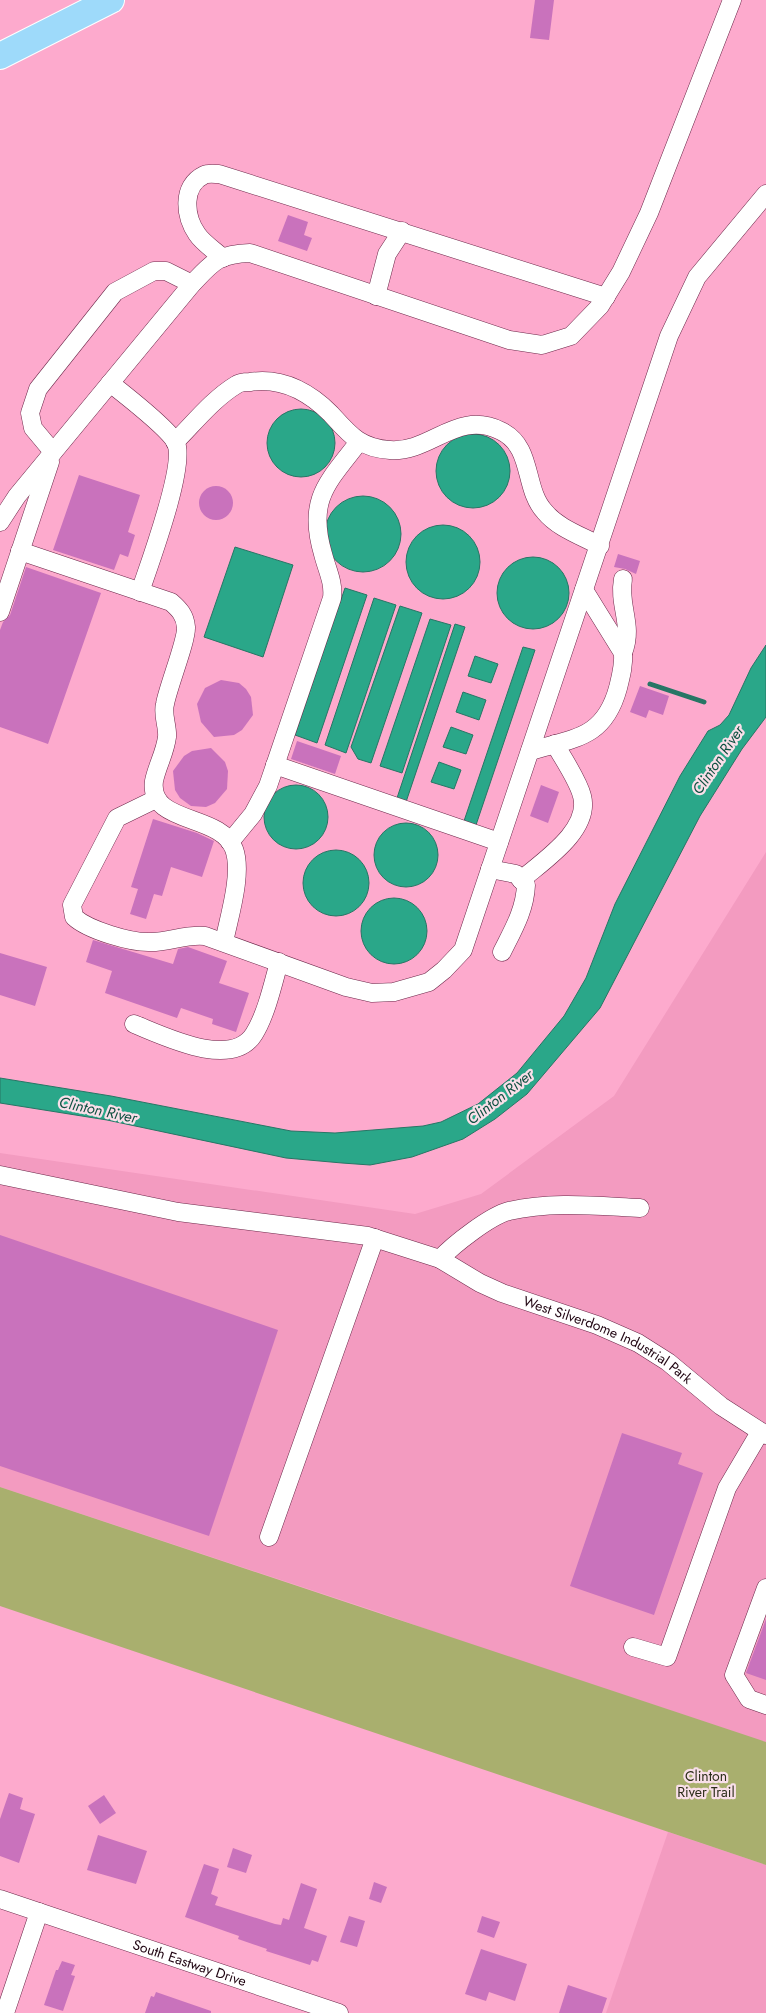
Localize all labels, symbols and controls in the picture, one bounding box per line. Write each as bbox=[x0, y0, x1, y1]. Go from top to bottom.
water label: Clinton River bbox=[687, 720, 750, 799]
water label: Clinton River bbox=[462, 1063, 539, 1130]
water label: Clinton River bbox=[57, 1091, 140, 1129]
street label: West Silverdome Industrial Park bbox=[521, 1291, 697, 1389]
park label: Clinton River Trail bbox=[677, 1766, 735, 1802]
street label: South Eastway Drive bbox=[130, 1934, 249, 1991]

